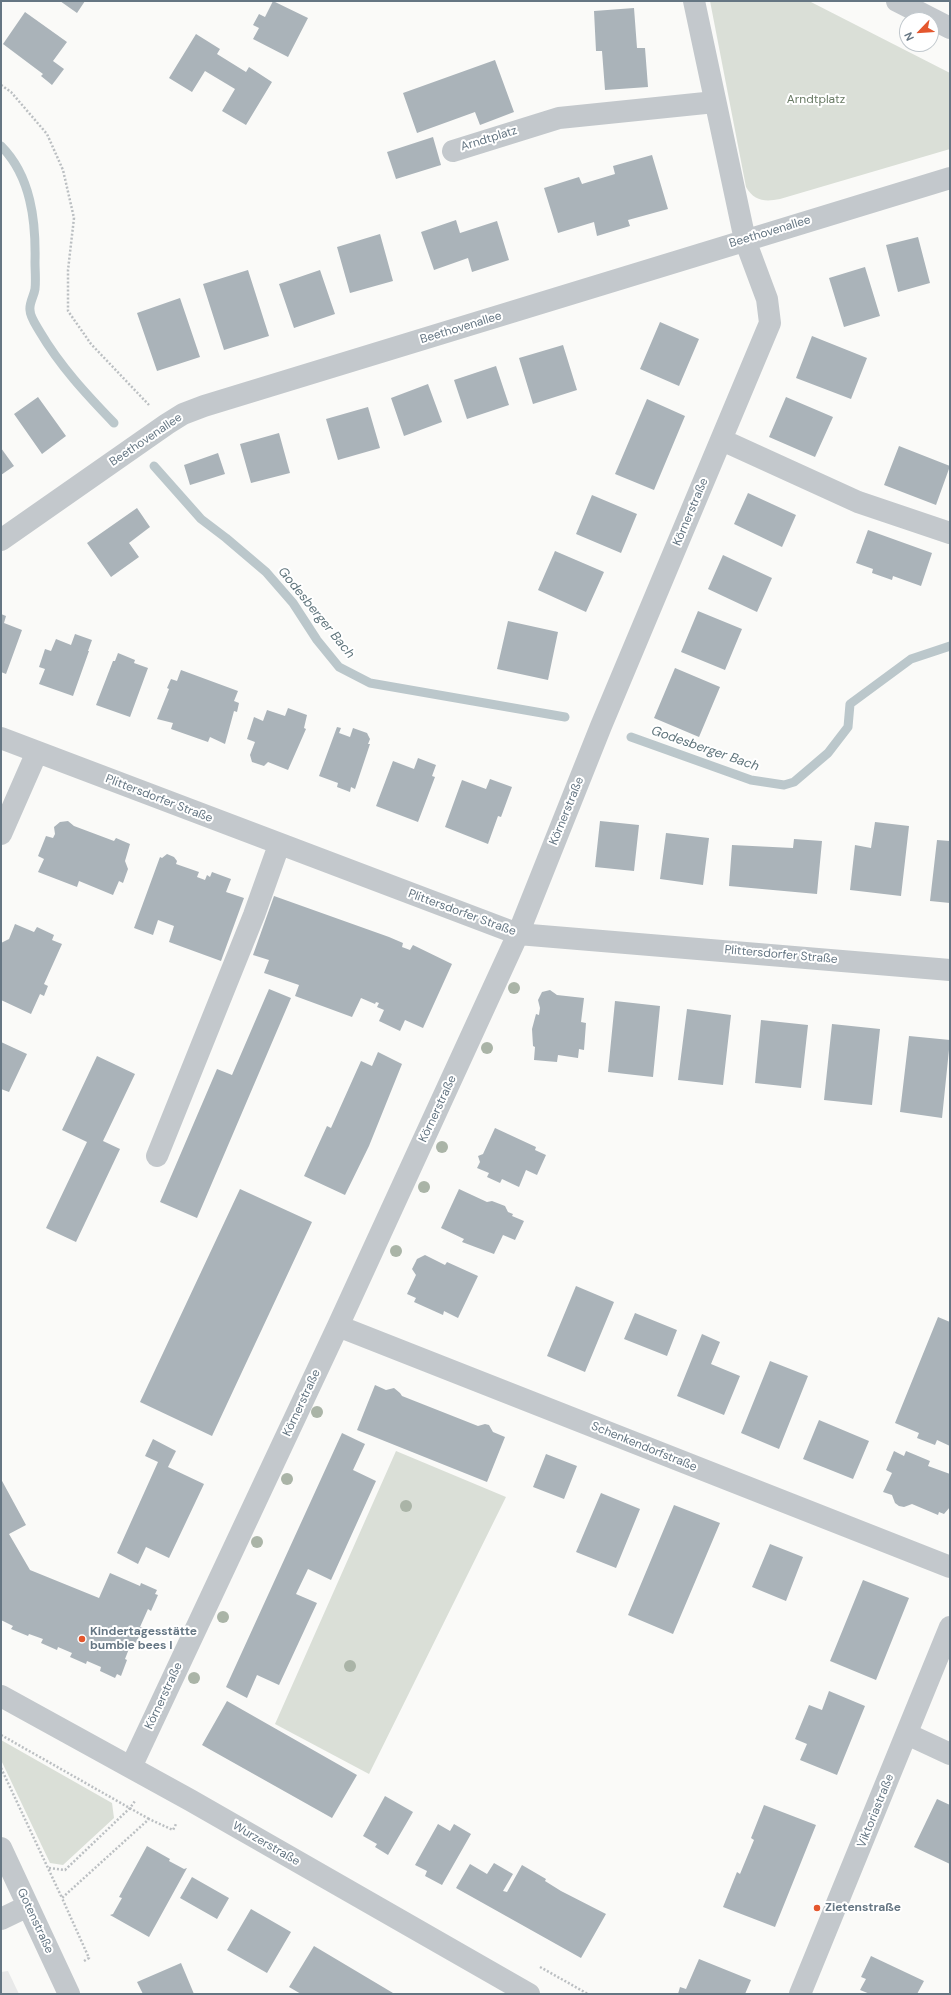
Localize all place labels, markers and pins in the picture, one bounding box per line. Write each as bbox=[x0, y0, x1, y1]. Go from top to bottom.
place label: Kindertagesstätte bumble bees I bbox=[90, 1625, 197, 1653]
marker: Kindertagesstätte bumble bees I bbox=[77, 1634, 87, 1644]
place label: Zietenstraße bbox=[825, 1901, 901, 1915]
marker: Zietenstraße bbox=[812, 1903, 822, 1913]

